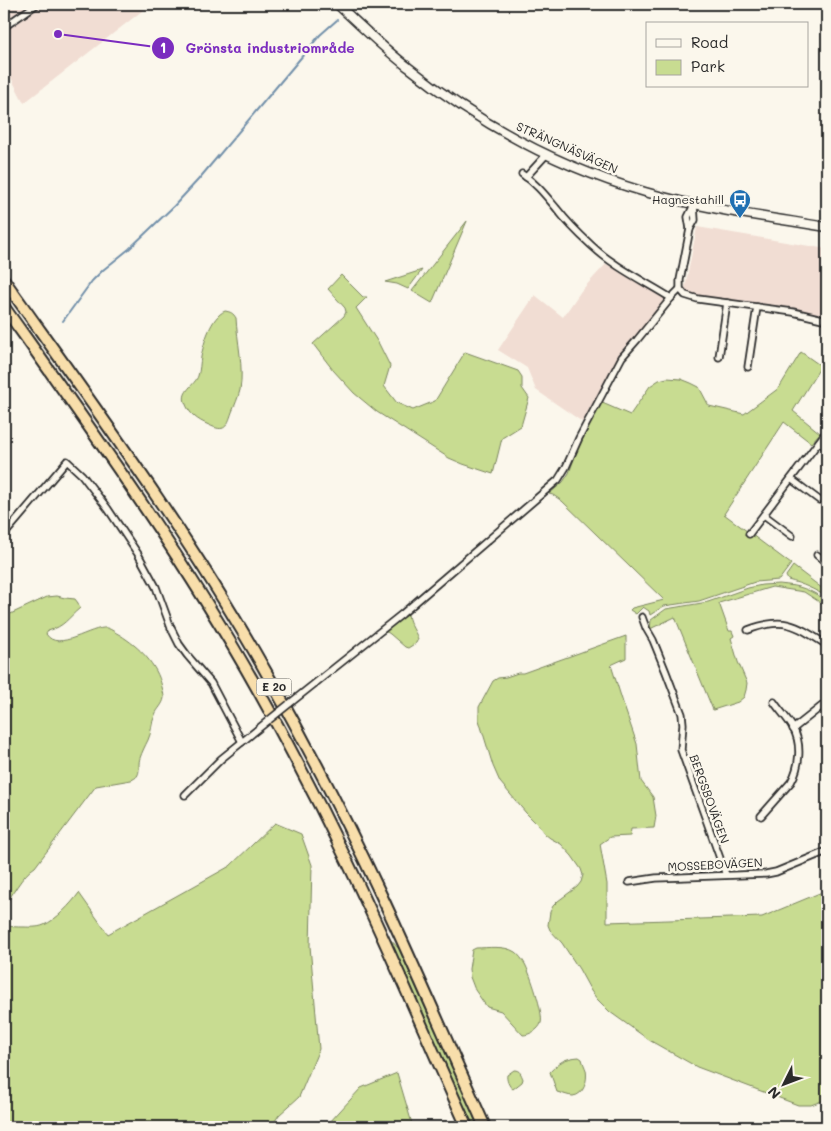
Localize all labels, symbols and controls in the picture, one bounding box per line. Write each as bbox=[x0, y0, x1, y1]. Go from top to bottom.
legend bbox=[646, 22, 808, 88]
text: Road bbox=[691, 32, 728, 52]
callout: Grönsta industriområde bbox=[150, 33, 365, 62]
text: 1 bbox=[160, 37, 166, 57]
text: Grönsta industriområde bbox=[185, 38, 355, 57]
text: Park bbox=[691, 56, 725, 76]
street label: STRÄNGNÄSVÄGEN bbox=[514, 118, 621, 177]
bus stop icon: Hagnestahill bbox=[728, 188, 752, 219]
place label: Hagnestahill bbox=[652, 191, 724, 207]
road number: E 20 bbox=[256, 679, 292, 696]
street label: BERGSBOVÄGEN bbox=[686, 752, 733, 845]
street label: MOSSEBOVÄGEN bbox=[667, 854, 763, 874]
north arrow bbox=[758, 1058, 808, 1108]
text: N bbox=[763, 1083, 785, 1103]

